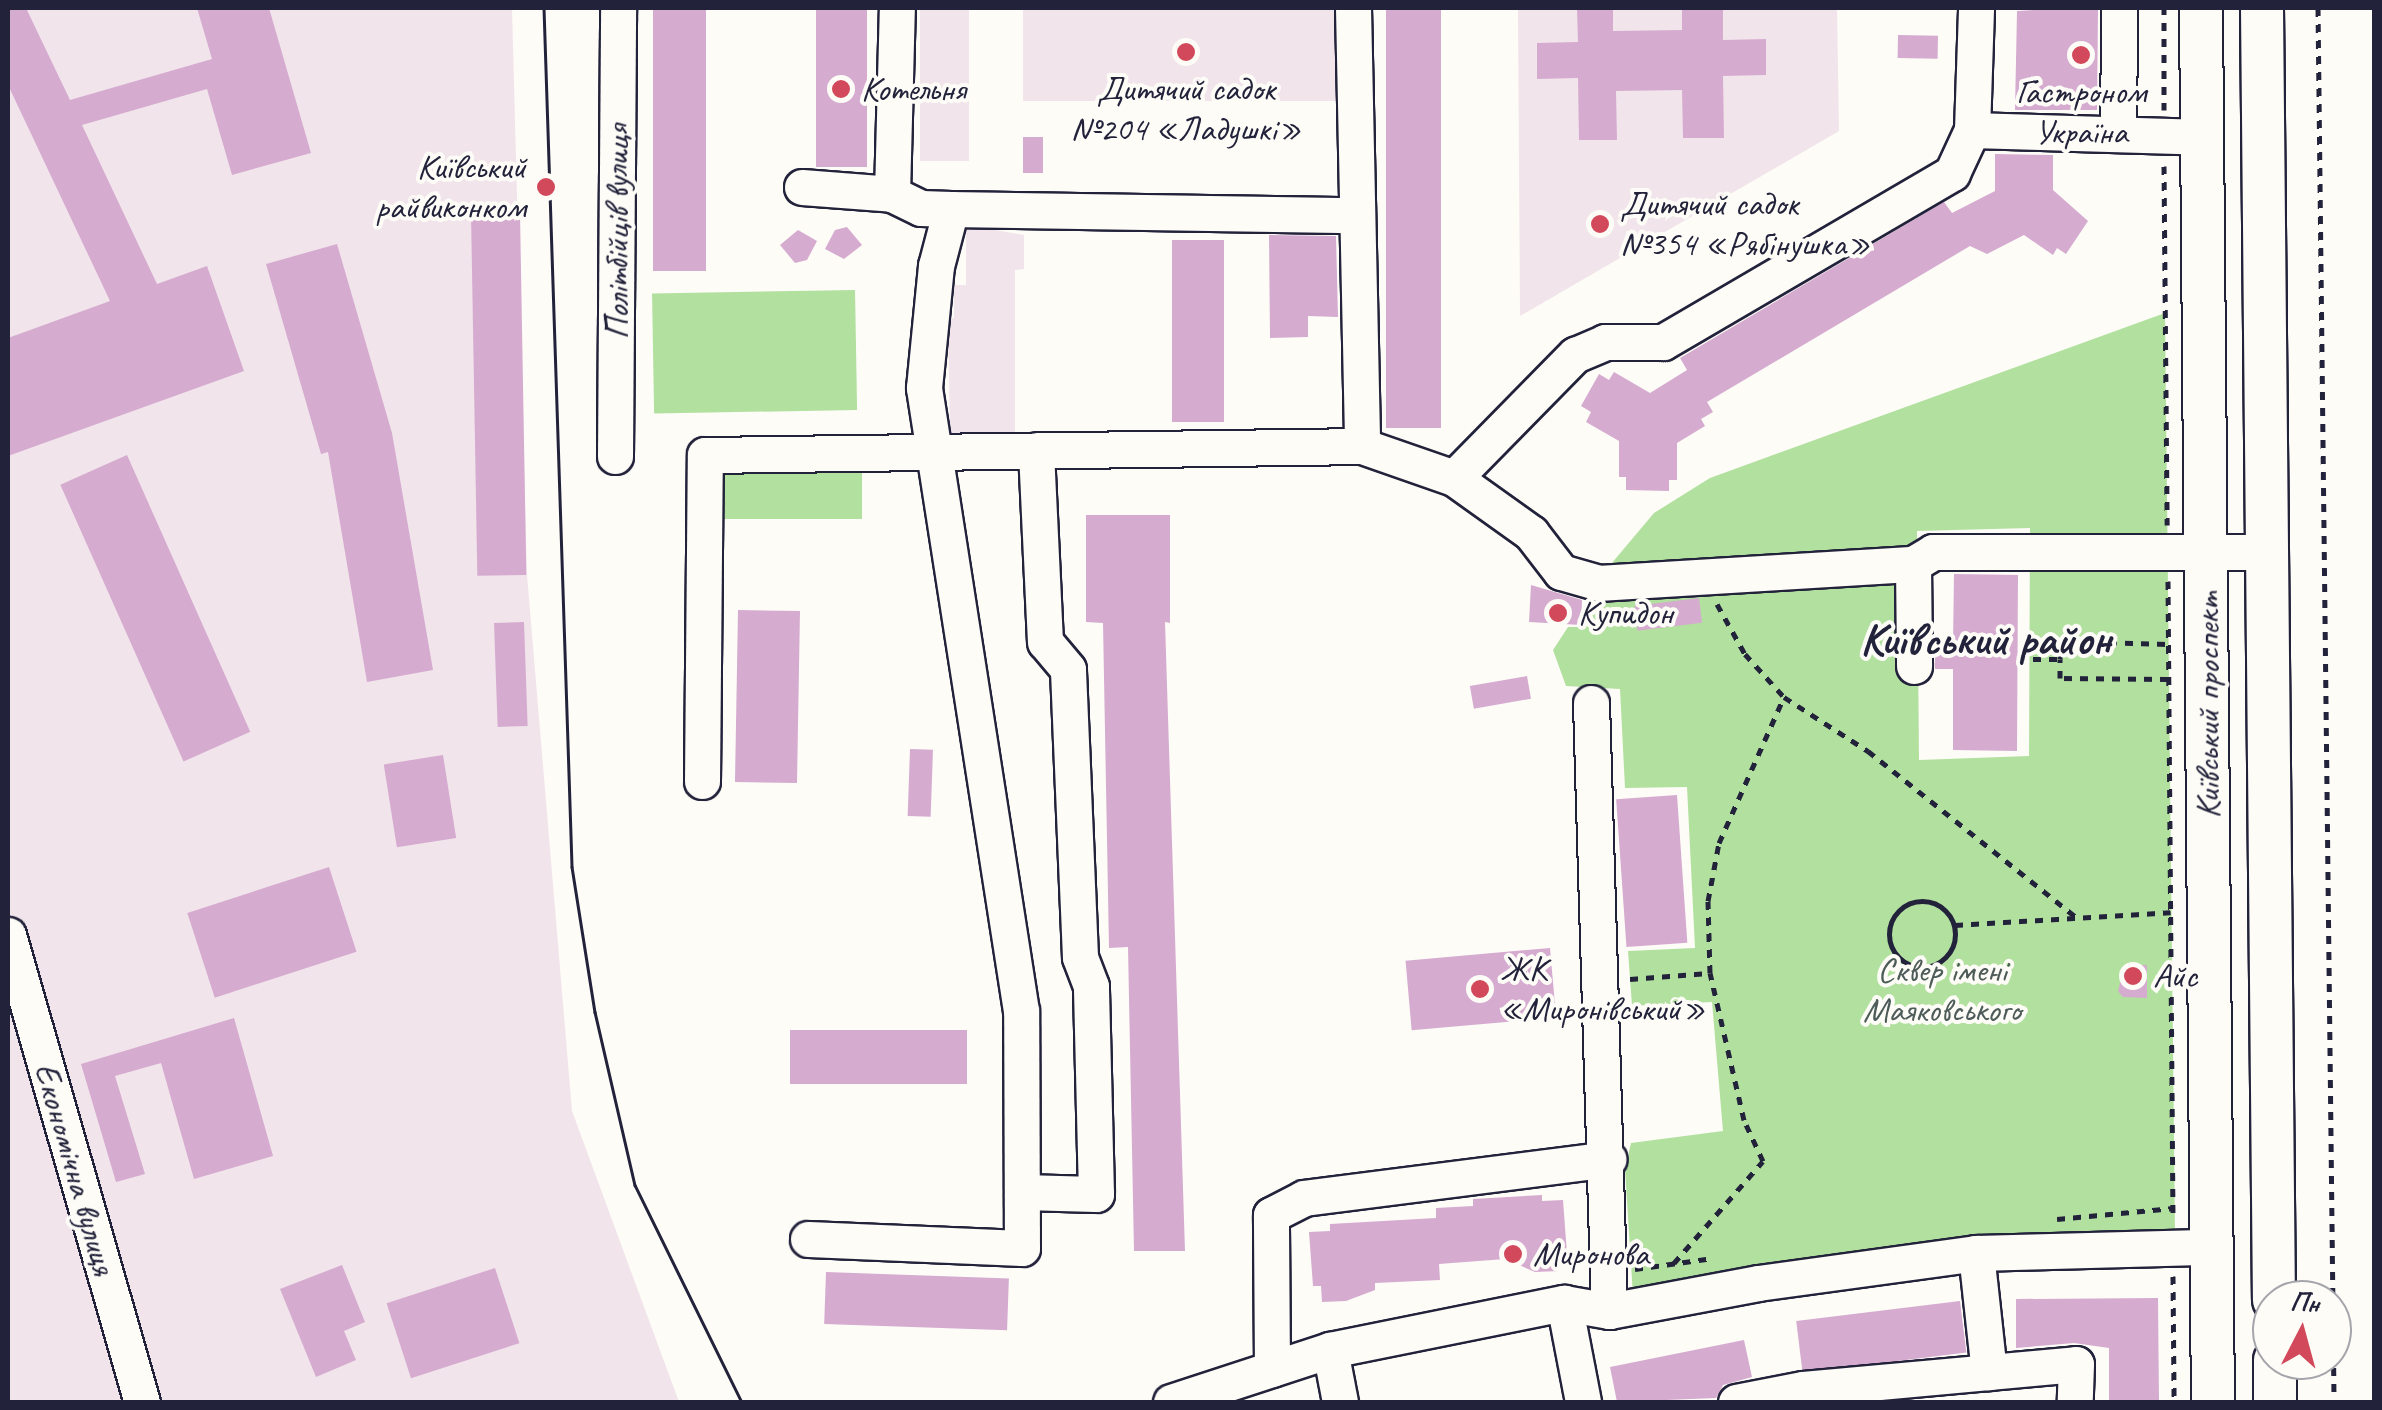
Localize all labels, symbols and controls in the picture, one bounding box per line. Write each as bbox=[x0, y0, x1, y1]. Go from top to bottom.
marker: Дитячий садок №204 «Ладушкі» bbox=[1175, 41, 1197, 63]
marker: Гастроном Україна bbox=[2070, 44, 2092, 66]
place label: Котельня bbox=[861, 68, 966, 110]
place label: Дитячий садок №204 «Ладушкі» bbox=[1071, 68, 1301, 150]
place label: Гастроном Україна bbox=[2016, 71, 2146, 153]
marker: Котельня bbox=[830, 78, 852, 100]
street label: Політбійців вулиця bbox=[596, 125, 638, 339]
place label: Київський райвиконком bbox=[376, 146, 526, 228]
marker: Київський райвиконком bbox=[535, 176, 557, 198]
place label: Дитячий садок №354 «Рябінушка» bbox=[1620, 183, 1870, 265]
marker: Дитячий садок №354 «Рябінушка» bbox=[1589, 213, 1611, 235]
street label: Київський проспект bbox=[2187, 591, 2229, 819]
place label: Купидон bbox=[1578, 592, 1673, 634]
marker: Купидон bbox=[1547, 602, 1569, 624]
district label: Київський район bbox=[1860, 613, 2112, 667]
place label: ЖК «Миронівський» bbox=[1500, 948, 1705, 1030]
park label: Сквер імені Маяковського bbox=[1863, 949, 2021, 1031]
place label: Айс bbox=[2153, 955, 2197, 997]
marker: Айс bbox=[2122, 965, 2144, 987]
marker: ЖК «Миронівський» bbox=[1469, 978, 1491, 1000]
street label: Економічна вулиця bbox=[25, 1058, 125, 1280]
place label: Миронова bbox=[1533, 1233, 1649, 1275]
marker: Миронова bbox=[1502, 1243, 1524, 1265]
north arrow bbox=[2252, 1280, 2352, 1380]
text: Пн bbox=[2289, 1283, 2321, 1321]

